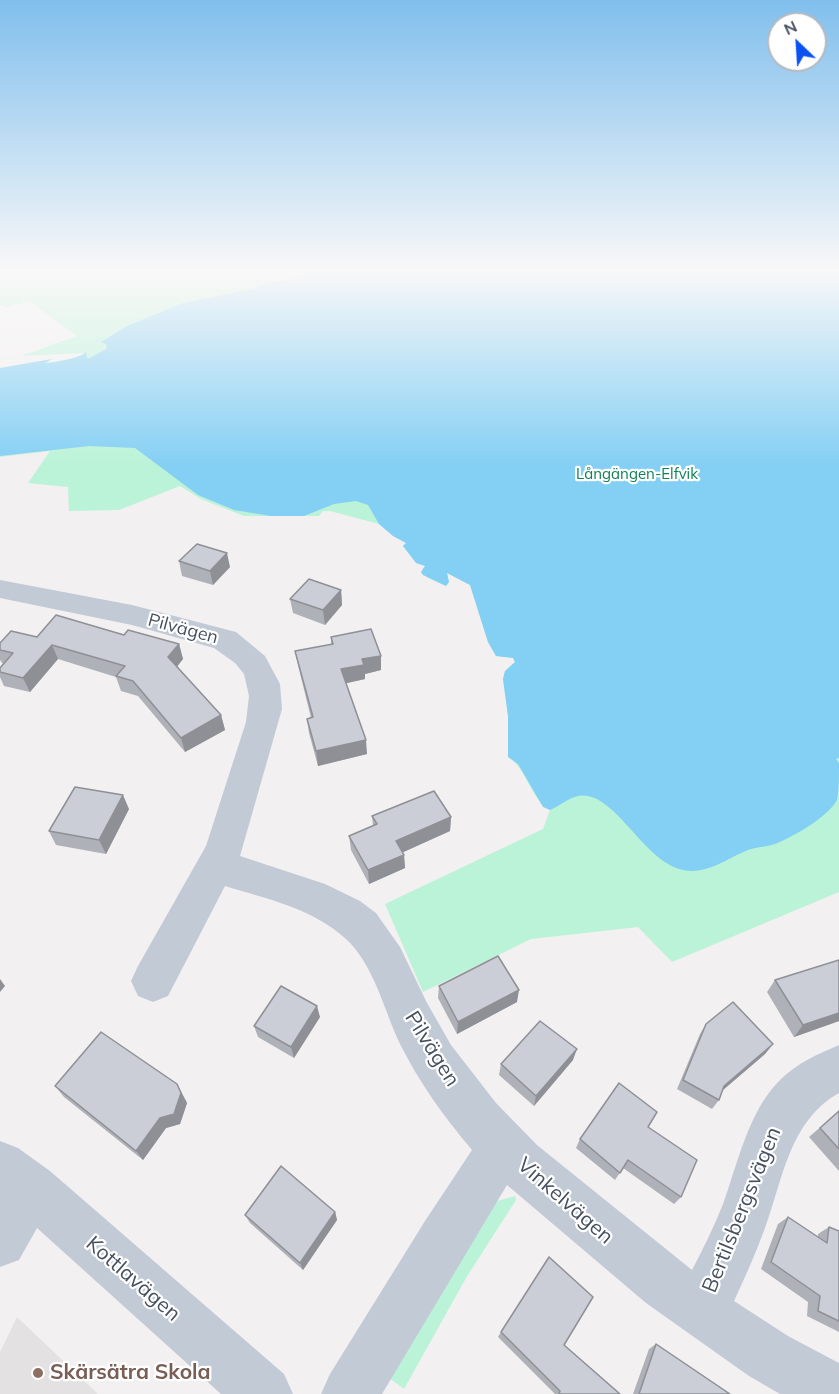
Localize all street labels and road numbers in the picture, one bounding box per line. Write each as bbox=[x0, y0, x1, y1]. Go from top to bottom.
street label: Pilvägen bbox=[146, 609, 220, 649]
street label: Pilvägen bbox=[399, 1007, 465, 1091]
street label: Bertilsbergsvägen bbox=[697, 1124, 787, 1296]
street label: Vinkelvägen bbox=[512, 1152, 618, 1250]
street label: Kottlavägen bbox=[81, 1231, 185, 1327]

